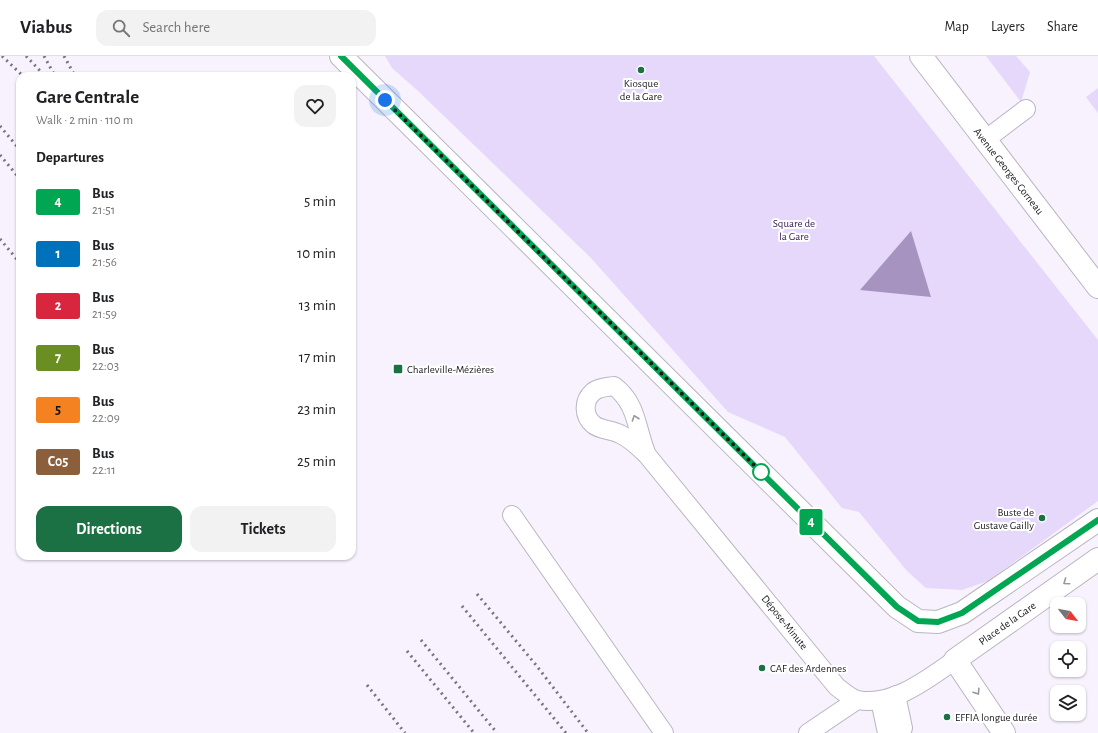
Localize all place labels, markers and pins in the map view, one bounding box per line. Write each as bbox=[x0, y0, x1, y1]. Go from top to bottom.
marker: Kiosque de la Gare bbox=[636, 65, 646, 75]
place label: Kiosque de la Gare bbox=[620, 78, 662, 102]
marker: Charleville-Mézières bbox=[392, 363, 404, 375]
place label: Charleville-Mézières bbox=[407, 364, 494, 375]
unlabelled marker bbox=[752, 463, 770, 481]
place label: Buste de Gustave Gailly bbox=[974, 507, 1034, 531]
marker: Buste de Gustave Gailly bbox=[1037, 513, 1047, 523]
marker: CAF des Ardennes bbox=[757, 663, 767, 673]
place label: CAF des Ardennes bbox=[770, 663, 846, 674]
marker: EFFIA longue durée bbox=[942, 712, 952, 722]
place label: EFFIA longue durée bbox=[955, 712, 1037, 723]

